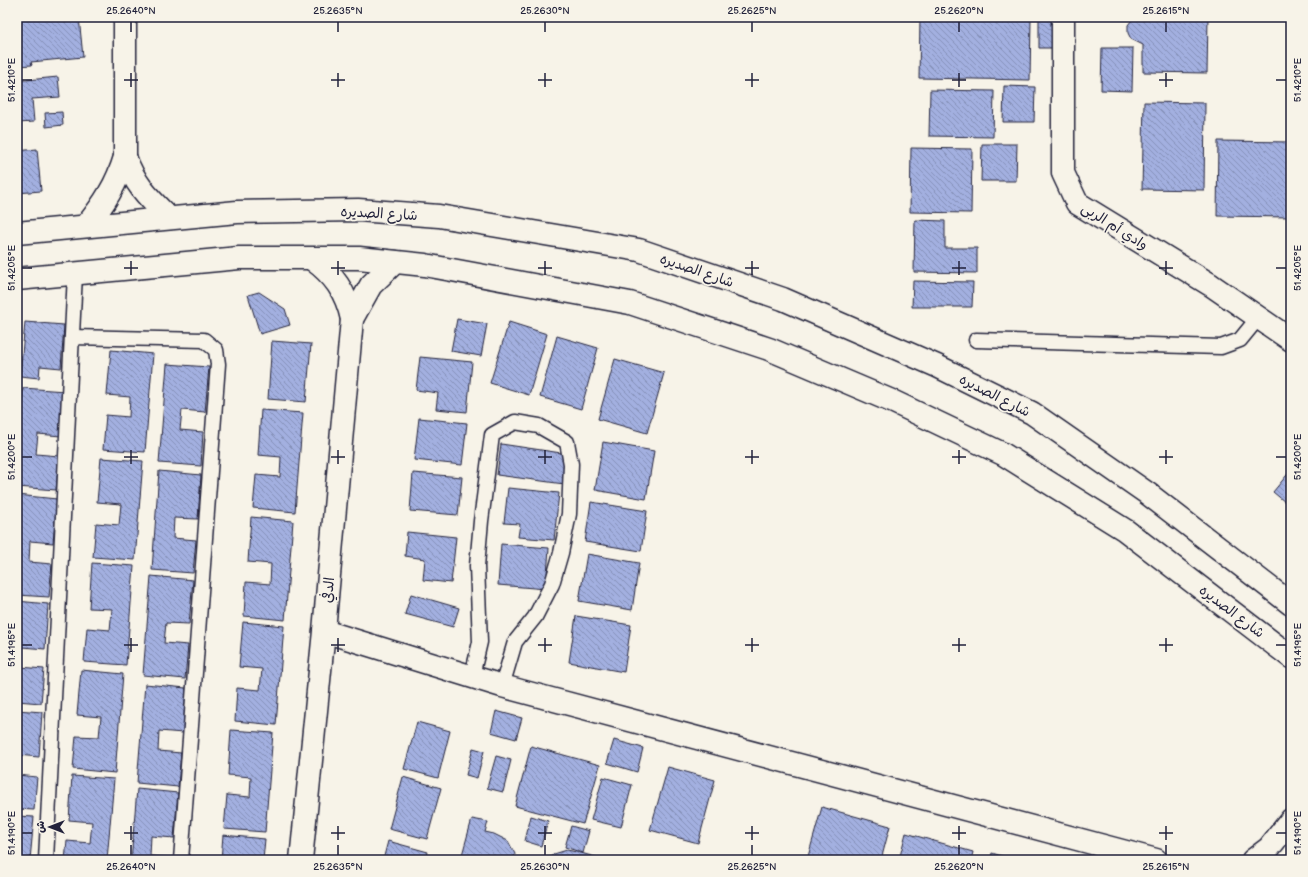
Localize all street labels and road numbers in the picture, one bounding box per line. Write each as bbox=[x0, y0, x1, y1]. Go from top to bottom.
street label: وادي أم الربى bbox=[1077, 199, 1151, 255]
street label: شارع الصديره bbox=[340, 203, 418, 225]
street label: شارع الصديره bbox=[657, 250, 736, 292]
street label: شارع الصديره bbox=[956, 370, 1033, 421]
street label: الدفي bbox=[319, 576, 340, 604]
street label: شارع الصديره bbox=[1195, 581, 1268, 642]

